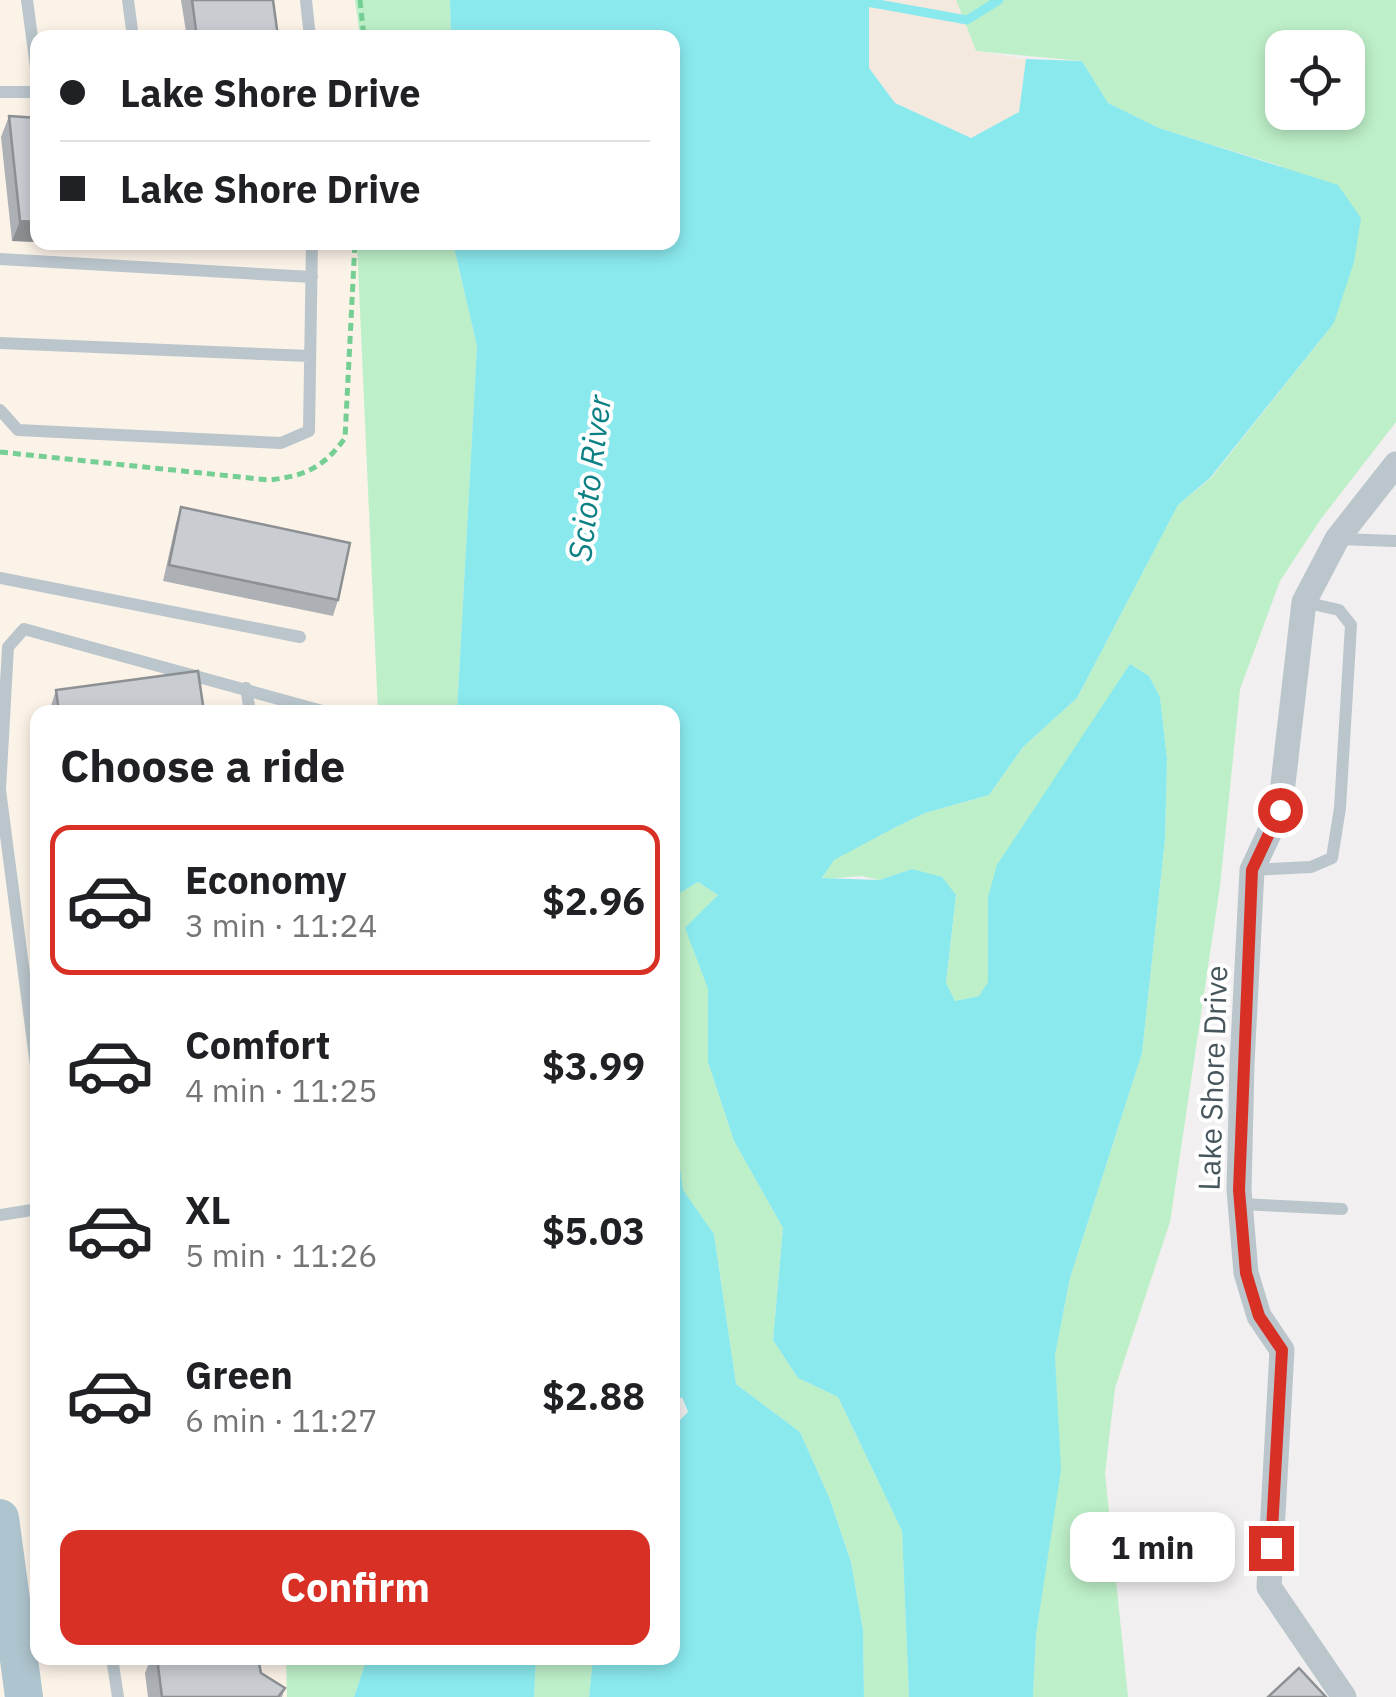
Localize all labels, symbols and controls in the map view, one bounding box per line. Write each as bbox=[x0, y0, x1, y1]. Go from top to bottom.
map controls bbox=[1265, 30, 1365, 130]
button: locate bbox=[1265, 30, 1365, 130]
text: Lake Shore Drive bbox=[120, 68, 421, 117]
text: Lake Shore Drive bbox=[120, 164, 421, 213]
water label: Scioto River bbox=[558, 391, 620, 563]
text: Choose a ride bbox=[60, 736, 345, 794]
route start bbox=[1258, 788, 1303, 833]
icon: car bbox=[65, 855, 155, 945]
text: Economy bbox=[185, 855, 347, 904]
text: $2.96 bbox=[542, 876, 645, 925]
text: 3 min · 11:24 bbox=[185, 904, 378, 946]
street label: Lake Shore Drive bbox=[1189, 965, 1235, 1191]
icon: car bbox=[65, 1020, 155, 1110]
text: Comfort bbox=[185, 1020, 330, 1069]
text: $3.99 bbox=[542, 1041, 645, 1090]
text: 4 min · 11:25 bbox=[185, 1069, 378, 1111]
icon: car bbox=[65, 1185, 155, 1275]
text: XL bbox=[185, 1185, 231, 1234]
text: $5.03 bbox=[542, 1206, 645, 1255]
text: 5 min · 11:26 bbox=[185, 1234, 378, 1276]
icon: car bbox=[65, 1350, 155, 1440]
text: Green bbox=[185, 1350, 293, 1399]
text: $2.88 bbox=[542, 1371, 645, 1420]
text: 6 min · 11:27 bbox=[185, 1399, 378, 1441]
callout: 1 min bbox=[1071, 1513, 1236, 1583]
text: 1 min bbox=[1111, 1526, 1194, 1568]
route end bbox=[1249, 1526, 1294, 1571]
button: Confirm bbox=[60, 1530, 650, 1645]

